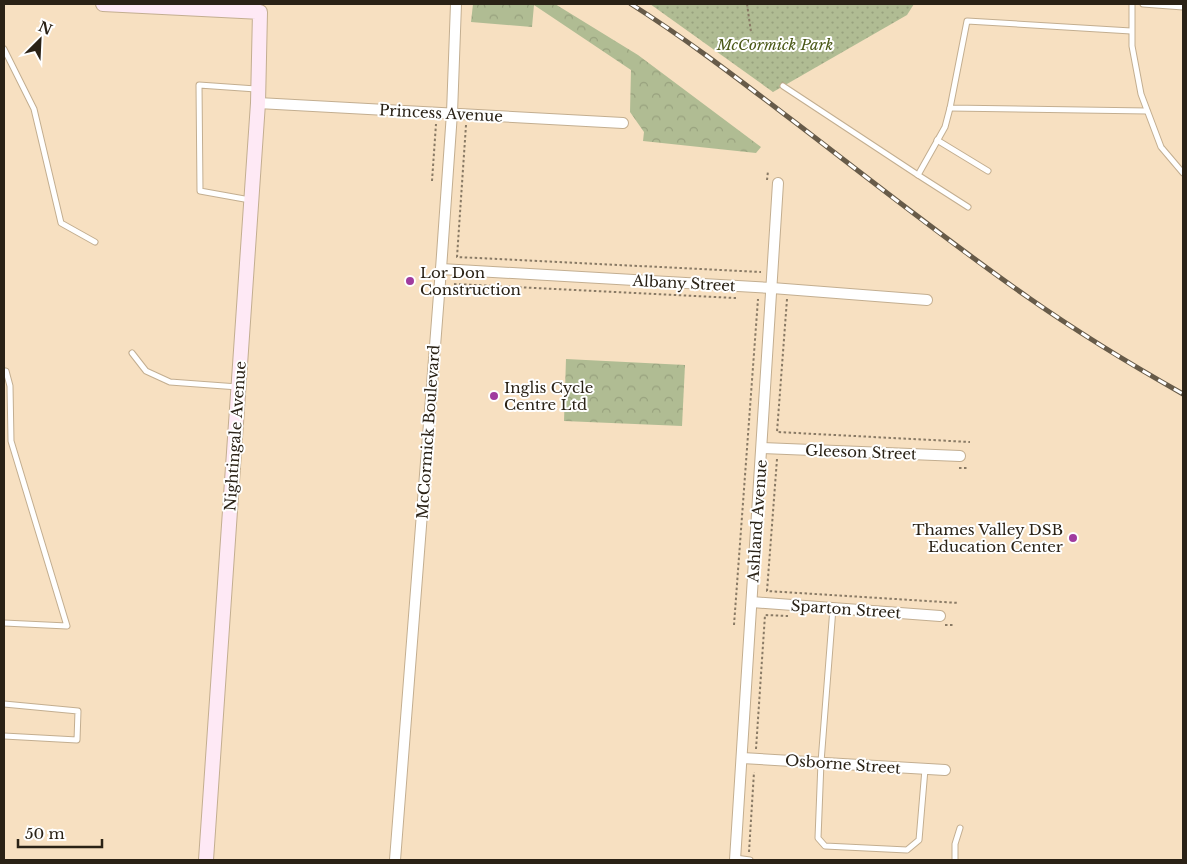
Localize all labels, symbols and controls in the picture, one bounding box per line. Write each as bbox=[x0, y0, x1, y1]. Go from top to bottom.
north arrow bbox=[15, 15, 65, 65]
text: N bbox=[36, 17, 55, 39]
park label: McCormick Park bbox=[716, 35, 833, 54]
street label: Princess Avenue bbox=[379, 100, 503, 126]
place label: Lor Don Construction bbox=[420, 263, 521, 299]
street label: Albany Street bbox=[631, 271, 736, 295]
marker: Lor Don Construction bbox=[404, 275, 416, 287]
street label: McCormick Boulevard bbox=[412, 344, 444, 520]
street label: Nightingale Avenue bbox=[220, 360, 250, 512]
place label: Inglis Cycle Centre Ltd bbox=[504, 378, 593, 414]
marker: Inglis Cycle Centre Ltd bbox=[488, 390, 500, 402]
street label: Gleeson Street bbox=[805, 441, 917, 463]
street label: Ashland Avenue bbox=[743, 459, 771, 584]
place label: Thames Valley DSB Education Center bbox=[912, 520, 1064, 556]
marker: Thames Valley DSB Education Center bbox=[1067, 532, 1079, 544]
street label: Sparton Street bbox=[790, 596, 902, 622]
street label: Osborne Street bbox=[784, 750, 902, 778]
scale bar bbox=[18, 816, 101, 848]
text: 50 m bbox=[25, 824, 65, 843]

